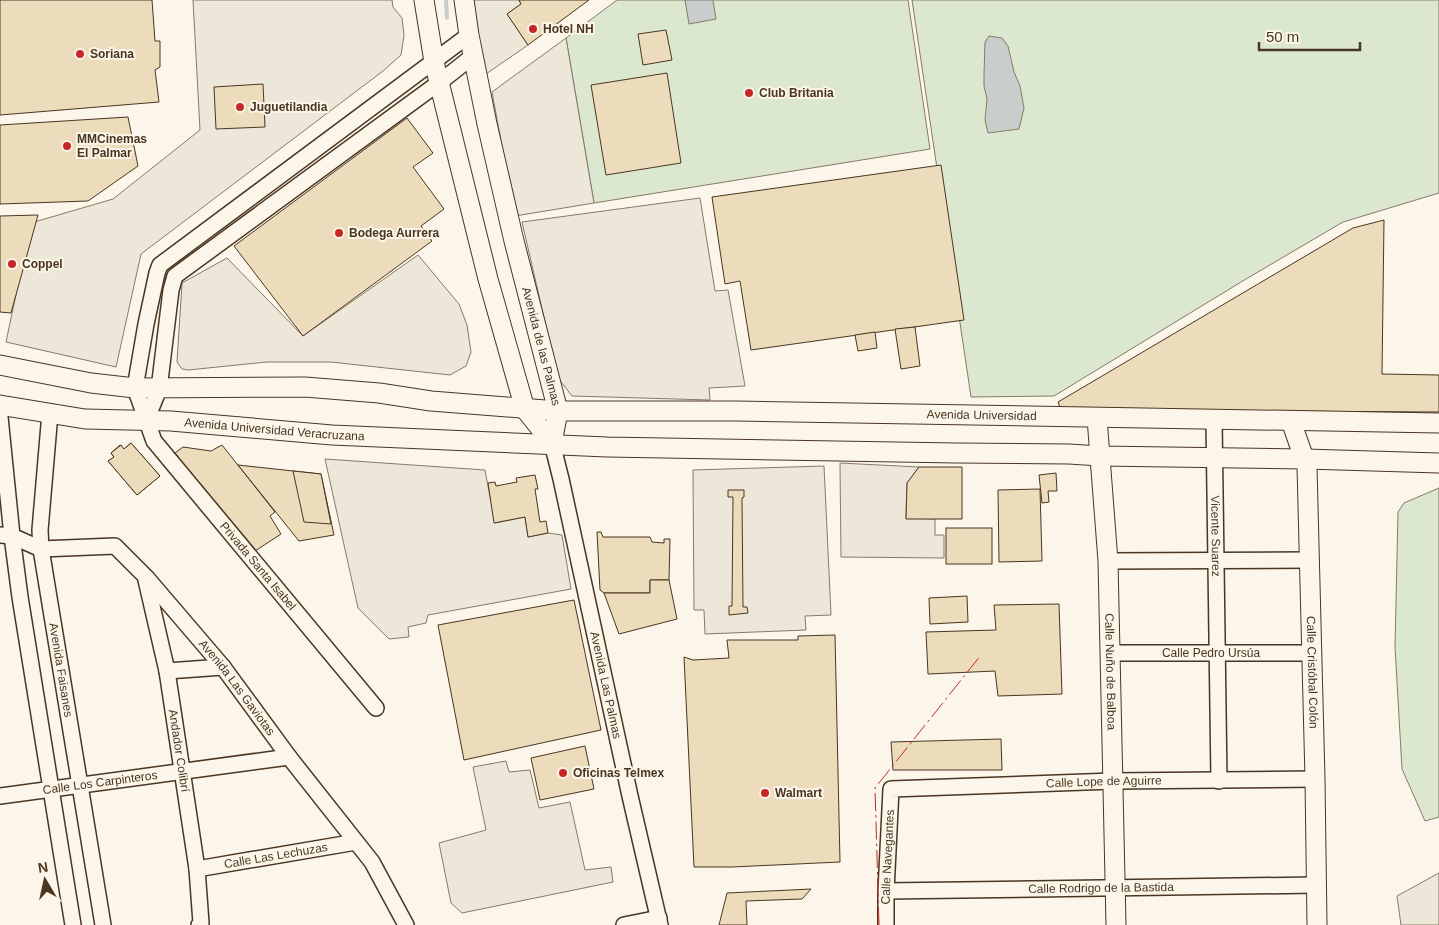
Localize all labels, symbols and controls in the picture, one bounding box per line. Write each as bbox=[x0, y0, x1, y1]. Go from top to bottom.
scale bar bbox=[1259, 20, 1360, 52]
place label: Hotel NH bbox=[543, 22, 594, 36]
marker: Hotel NH bbox=[527, 23, 539, 35]
text: 50 m bbox=[1266, 28, 1299, 45]
place label: Soriana bbox=[90, 47, 134, 61]
marker: Soriana bbox=[74, 48, 86, 60]
place label: Club Britania bbox=[759, 86, 834, 100]
marker: Club Britania bbox=[743, 87, 755, 99]
place label: Juguetilandia bbox=[250, 100, 328, 114]
marker: Juguetilandia bbox=[234, 101, 246, 113]
place label: MMCinemas El Palmar bbox=[77, 132, 147, 160]
marker: MMCinemas El Palmar bbox=[61, 140, 73, 152]
place label: Bodega Aurrera bbox=[349, 226, 440, 240]
marker: Bodega Aurrera bbox=[333, 227, 345, 239]
place label: Coppel bbox=[22, 257, 63, 271]
marker: Coppel bbox=[6, 258, 18, 270]
street label: Avenida de las Palmas bbox=[519, 285, 563, 407]
street label: Avenida Universidad bbox=[927, 407, 1037, 423]
street label: Avenida Universidad Veracruzana bbox=[184, 415, 365, 443]
street label: Vicente Suarez bbox=[1208, 495, 1223, 577]
street label: Privada Santa Isabel bbox=[217, 519, 299, 613]
street label: Calle Nuño de Balboa bbox=[1102, 613, 1119, 730]
street label: Calle Cristóbal Colón bbox=[1304, 616, 1321, 729]
street label: Avenida Faisanes bbox=[46, 622, 76, 718]
street label: Avenida Las Palmas bbox=[587, 630, 624, 740]
street label: Avenida Las Gaviotas bbox=[196, 637, 278, 738]
street label: Calle Pedro Ursúa bbox=[1162, 646, 1260, 660]
street label: Andador Colibrí bbox=[166, 708, 192, 794]
place label: Oficinas Telmex bbox=[573, 766, 664, 780]
marker: Oficinas Telmex bbox=[557, 767, 569, 779]
street label: Calle Los Carpinteros bbox=[42, 768, 158, 797]
street label: Calle Lope de Aguirre bbox=[1046, 774, 1162, 790]
place label: Walmart bbox=[775, 786, 822, 800]
marker: Walmart bbox=[759, 787, 771, 799]
street label: Calle Navegantes bbox=[879, 809, 897, 904]
street label: Calle Las Lechuzas bbox=[223, 840, 329, 871]
north arrow bbox=[20, 855, 70, 905]
text: N bbox=[37, 858, 49, 876]
street label: Calle Rodrigo de la Bastida bbox=[1028, 880, 1174, 896]

